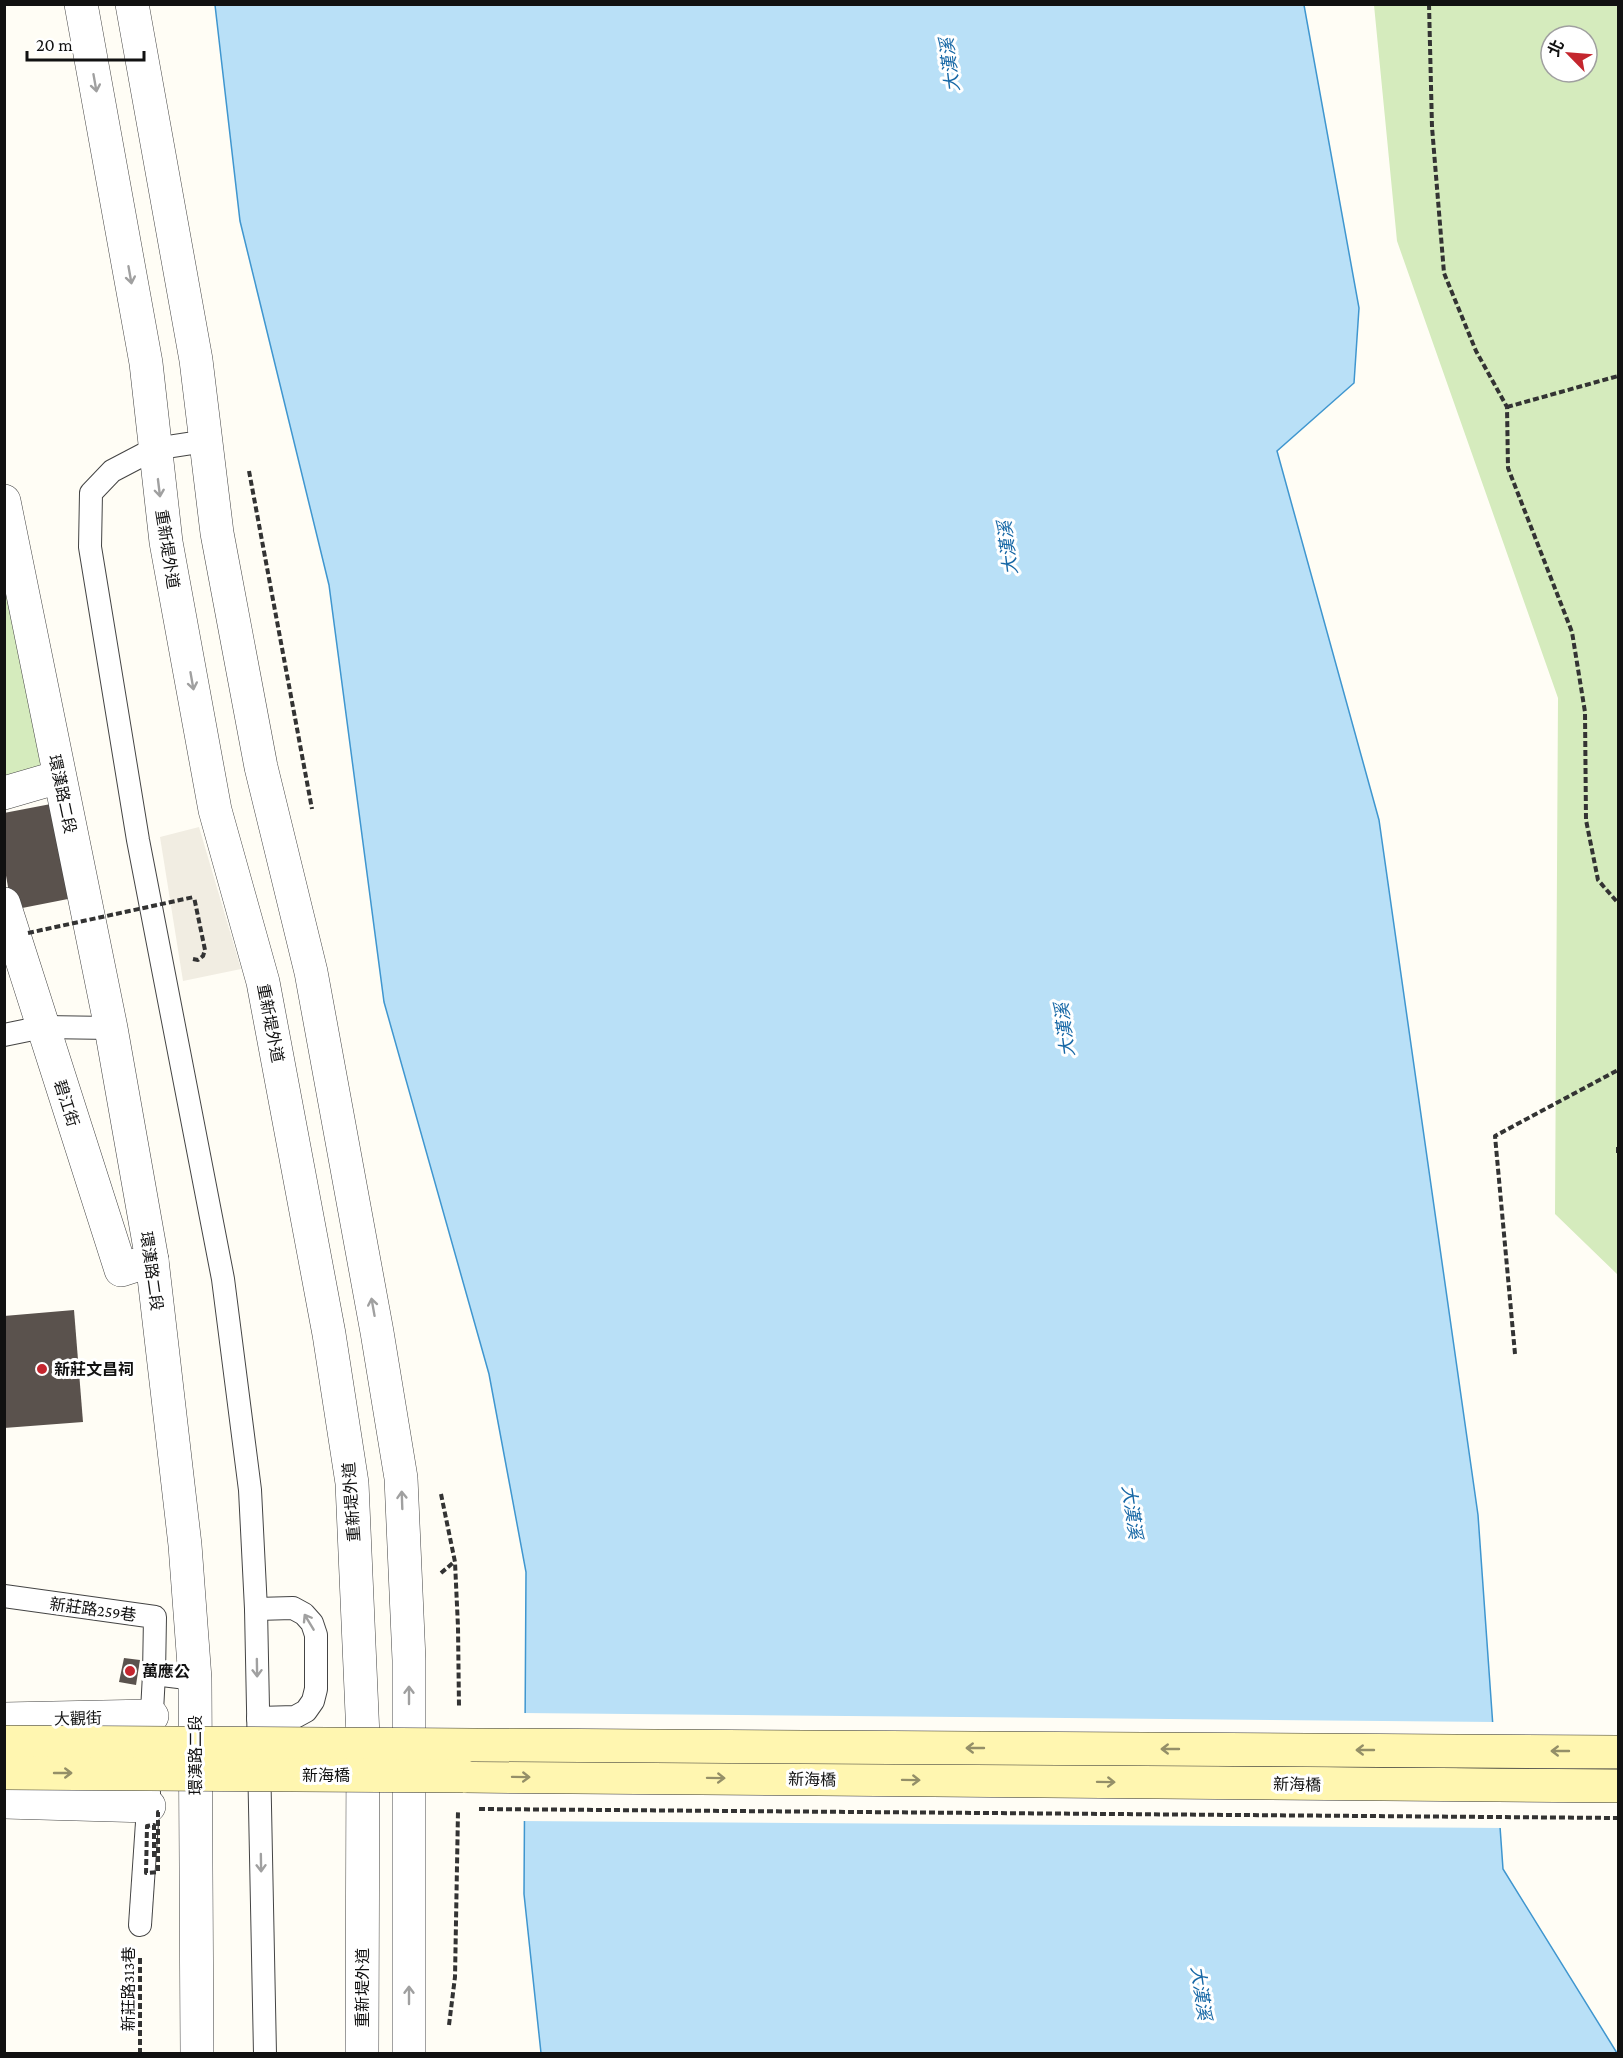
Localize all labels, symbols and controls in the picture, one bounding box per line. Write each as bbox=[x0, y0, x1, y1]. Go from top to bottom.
scale bar bbox=[27, 24, 144, 62]
north arrow bbox=[1539, 24, 1599, 84]
water label: 大漢溪 bbox=[936, 34, 963, 93]
text: 20 m bbox=[36, 35, 73, 55]
text: 北 bbox=[1545, 37, 1567, 59]
one-way arrow bbox=[90, 72, 101, 92]
one-way arrow bbox=[124, 264, 135, 284]
one-way arrow bbox=[154, 478, 165, 498]
street label: 重新堤外道 bbox=[153, 508, 182, 590]
water label: 大漢溪 bbox=[994, 517, 1021, 576]
one-way arrow bbox=[186, 670, 197, 690]
street label: 環漢路二段 bbox=[46, 753, 79, 835]
street label: 重新堤外道 bbox=[255, 982, 286, 1064]
water label: 大漢溪 bbox=[1051, 999, 1078, 1058]
street label: 碧江街 bbox=[51, 1078, 82, 1129]
street label: 環漢路二段 bbox=[138, 1230, 165, 1312]
one-way arrow bbox=[367, 1298, 378, 1318]
place label: 新莊文昌祠 bbox=[54, 1361, 134, 1378]
marker: 新莊文昌祠 bbox=[35, 1362, 49, 1376]
street label: 重新堤外道 bbox=[340, 1461, 363, 1542]
water label: 大漢溪 bbox=[1118, 1484, 1146, 1543]
one-way arrow bbox=[396, 1491, 407, 1511]
street label: 新莊路259巷 bbox=[49, 1595, 137, 1624]
one-way arrow bbox=[303, 1614, 316, 1631]
one-way arrow bbox=[251, 1657, 263, 1677]
place label: 萬應公 bbox=[142, 1663, 190, 1680]
marker: 萬應公 bbox=[123, 1664, 137, 1678]
one-way arrow bbox=[403, 1686, 415, 1706]
street label: 大觀街 bbox=[54, 1710, 102, 1727]
street label: 環漢路二段 bbox=[187, 1715, 204, 1795]
one-way arrow bbox=[966, 1742, 986, 1754]
one-way arrow bbox=[1161, 1743, 1181, 1755]
one-way arrow bbox=[1356, 1744, 1376, 1756]
one-way arrow bbox=[1551, 1745, 1571, 1757]
one-way arrow bbox=[52, 1767, 72, 1779]
street label: 新海橋 bbox=[302, 1767, 350, 1784]
one-way arrow bbox=[511, 1771, 531, 1783]
street label: 新海橋 bbox=[788, 1771, 836, 1788]
one-way arrow bbox=[706, 1772, 726, 1784]
one-way arrow bbox=[901, 1774, 921, 1786]
one-way arrow bbox=[1096, 1776, 1116, 1788]
street label: 新海橋 bbox=[1273, 1776, 1321, 1793]
one-way arrow bbox=[255, 1852, 267, 1872]
street label: 新莊路313巷 bbox=[120, 1947, 137, 2031]
street label: 重新堤外道 bbox=[354, 1948, 371, 2028]
water label: 大漢溪 bbox=[1187, 1965, 1215, 2024]
one-way arrow bbox=[403, 1986, 415, 2006]

